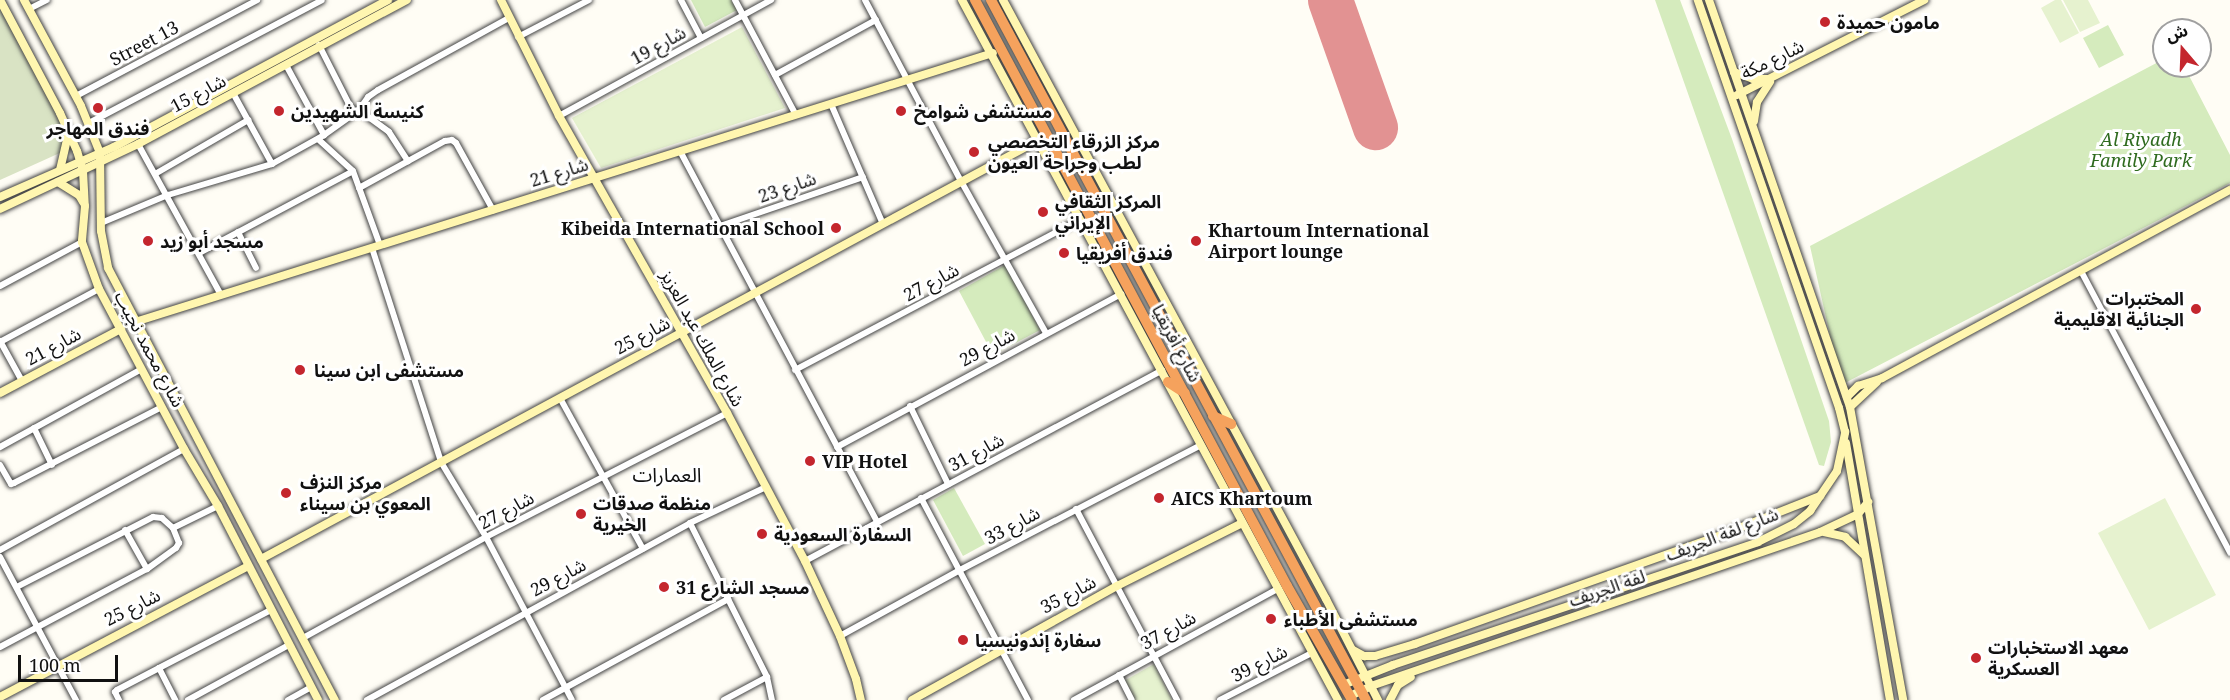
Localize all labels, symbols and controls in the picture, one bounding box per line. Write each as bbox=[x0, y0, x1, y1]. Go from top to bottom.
place label: مامون حميدة bbox=[1837, 11, 1940, 33]
marker: مامون حميدة bbox=[1818, 15, 1832, 29]
street label: Street 13 bbox=[106, 16, 182, 70]
north arrow bbox=[2152, 18, 2212, 78]
text: ش bbox=[2163, 19, 2191, 47]
street label: شارع 19 bbox=[627, 21, 689, 69]
street label: شارع مكة bbox=[1737, 35, 1807, 83]
street label: شارع 15 bbox=[166, 69, 230, 117]
place label: كنيسة الشهيدين bbox=[291, 100, 424, 122]
place label: مستشفى شوامخ bbox=[914, 100, 1052, 122]
marker: فندق المهاجر bbox=[91, 101, 105, 115]
marker: مستشفى شوامخ bbox=[892, 102, 910, 120]
marker: كنيسة الشهيدين bbox=[272, 104, 286, 118]
place label: فندق المهاجر bbox=[47, 117, 149, 139]
park label: Al Riyadh Family Park bbox=[2090, 129, 2192, 172]
place label: مركز الزرقاء التخصصي لطب وجراحة العيون bbox=[988, 131, 1160, 174]
marker: مركز الزرقاء التخصصي لطب وجراحة العيون bbox=[965, 143, 983, 161]
street label: شارع 21 bbox=[527, 153, 591, 191]
street label: شارع 23 bbox=[755, 167, 819, 207]
place label: المركز الثقافي الإيراني bbox=[1055, 191, 1161, 234]
marker: المركز الثقافي الإيراني bbox=[1036, 205, 1050, 219]
place label: Kibeida International School bbox=[561, 217, 824, 239]
place label: Khartoum International Airport lounge bbox=[1208, 220, 1429, 262]
marker: Kibeida International School bbox=[829, 221, 843, 235]
place label: مسجد أبو زيد bbox=[160, 230, 264, 252]
marker: مسجد أبو زيد bbox=[141, 234, 155, 248]
marker: Khartoum International Airport lounge bbox=[1189, 234, 1203, 248]
place label: فندق أفريقيا bbox=[1076, 242, 1173, 264]
marker: فندق أفريقيا bbox=[1057, 246, 1071, 260]
street label: شارع 27 bbox=[899, 258, 963, 306]
street label: شارع الملك عبد العزيز bbox=[657, 266, 749, 410]
street label: شارع محمد نجيب bbox=[110, 287, 190, 411]
place label: المختبرات الجنائية الاقليمية bbox=[2054, 288, 2184, 330]
street label: شارع أفريقيا bbox=[1148, 300, 1206, 386]
marker: المختبرات الجنائية الاقليمية bbox=[2189, 302, 2203, 316]
street label: شارع 25 bbox=[610, 311, 674, 359]
street label: شارع 21 bbox=[21, 322, 85, 370]
street label: شارع 29 bbox=[955, 323, 1019, 371]
place label: مستشفى ابن سينا bbox=[314, 359, 464, 381]
marker: مستشفى ابن سينا bbox=[291, 361, 309, 379]
street label: شارع 31 bbox=[944, 428, 1008, 476]
place label: VIP Hotel bbox=[822, 450, 908, 472]
marker: VIP Hotel bbox=[803, 454, 817, 468]
district label: العمارات bbox=[632, 462, 702, 486]
place label: مركز النزف المعوي بن سيناء bbox=[300, 472, 431, 514]
marker: مركز النزف المعوي بن سيناء bbox=[277, 484, 295, 502]
street label: شارع 27 bbox=[474, 486, 538, 534]
place label: AICS Khartoum bbox=[1171, 487, 1312, 509]
marker: AICS Khartoum bbox=[1152, 491, 1166, 505]
place label: منظمة صدقات الخيرية bbox=[593, 493, 711, 536]
street label: شارع 33 bbox=[980, 501, 1044, 549]
street label: شارع لفة الجريف bbox=[1663, 503, 1781, 565]
marker: منظمة صدقات الخيرية bbox=[574, 507, 588, 521]
place label: السفارة السعودية bbox=[774, 523, 911, 545]
marker: السفارة السعودية bbox=[755, 527, 769, 541]
street label: شارع 29 bbox=[526, 553, 590, 601]
street label: لفة الجريف bbox=[1566, 565, 1648, 611]
street label: شارع 35 bbox=[1036, 570, 1100, 618]
place label: مسجد الشارع 31 bbox=[676, 576, 809, 598]
marker: مسجد الشارع 31 bbox=[657, 580, 671, 594]
street label: شارع 25 bbox=[100, 584, 164, 630]
street label: شارع 37 bbox=[1137, 606, 1199, 654]
place label: مستشفی الأطباء bbox=[1284, 608, 1418, 630]
marker: مستشفی الأطباء bbox=[1262, 610, 1280, 628]
place label: سفارة إندونيسيا bbox=[975, 629, 1101, 651]
marker: سفارة إندونيسيا bbox=[956, 633, 970, 647]
place label: معهد الاستخبارات العسكرية bbox=[1988, 637, 2129, 680]
street label: شارع 39 bbox=[1227, 640, 1291, 686]
scale bar bbox=[21, 643, 122, 681]
marker: معهد الاستخبارات العسكرية bbox=[1969, 651, 1983, 665]
text: 100 m bbox=[29, 653, 81, 677]

